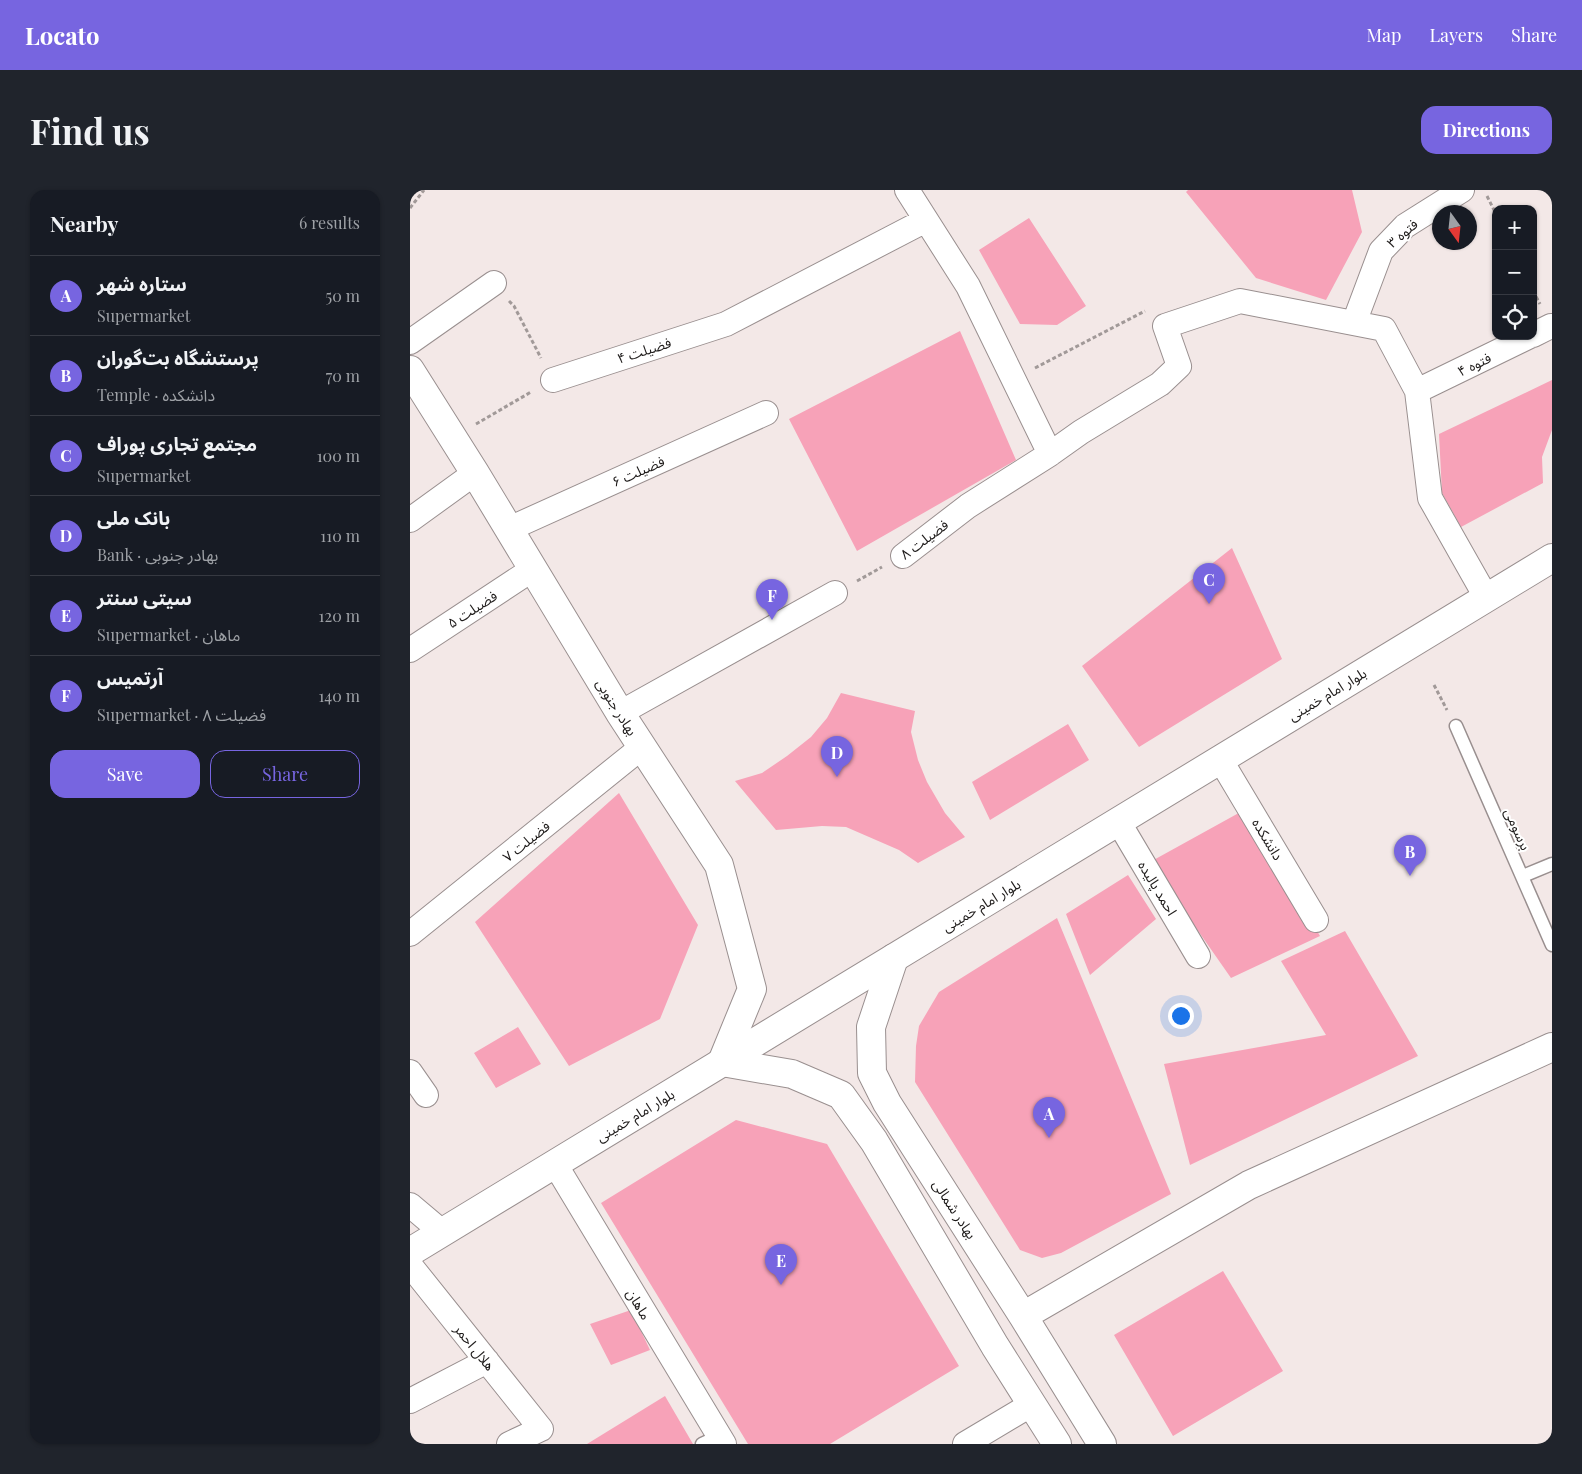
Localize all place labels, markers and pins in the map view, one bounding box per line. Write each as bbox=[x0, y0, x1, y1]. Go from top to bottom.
pin: C bbox=[1193, 563, 1225, 604]
pin: F bbox=[756, 579, 788, 620]
pin: D bbox=[821, 736, 853, 777]
pin: B bbox=[1394, 835, 1426, 876]
pin: A bbox=[1033, 1097, 1065, 1138]
pin: E bbox=[765, 1244, 797, 1285]

